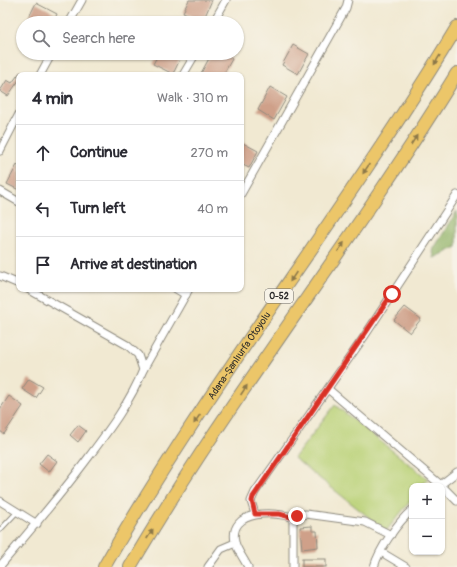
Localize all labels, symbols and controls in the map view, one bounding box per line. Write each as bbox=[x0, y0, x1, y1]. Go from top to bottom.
search box bbox=[16, 16, 244, 60]
icon: search bbox=[30, 27, 52, 49]
text: Search here bbox=[62, 29, 135, 48]
one-way arrow bbox=[433, 55, 441, 65]
text: 4 min bbox=[32, 88, 73, 109]
text: Walk · 310 m bbox=[157, 90, 228, 106]
one-way arrow bbox=[410, 135, 418, 145]
icon: ahead bbox=[32, 142, 54, 164]
text: Continue bbox=[70, 143, 128, 162]
text: 270 m bbox=[191, 145, 228, 161]
one-way arrow bbox=[362, 164, 370, 175]
icon: left bbox=[32, 198, 54, 220]
text: Turn left bbox=[70, 199, 126, 218]
text: 40 m bbox=[197, 201, 228, 217]
one-way arrow bbox=[337, 242, 345, 253]
icon: arrive bbox=[32, 254, 54, 276]
text: Arrive at destination bbox=[70, 255, 197, 274]
one-way arrow bbox=[289, 271, 297, 282]
route start bbox=[383, 285, 401, 303]
road number: O-52 bbox=[265, 289, 293, 303]
street label: Adana-Şanlıurfa Otoyolu bbox=[205, 310, 273, 402]
one-way arrow bbox=[240, 384, 248, 395]
one-way arrow bbox=[193, 413, 200, 425]
map controls bbox=[409, 483, 445, 555]
button: + bbox=[409, 483, 445, 519]
route end bbox=[288, 507, 306, 525]
button: − bbox=[409, 519, 445, 555]
one-way arrow bbox=[146, 528, 154, 539]

